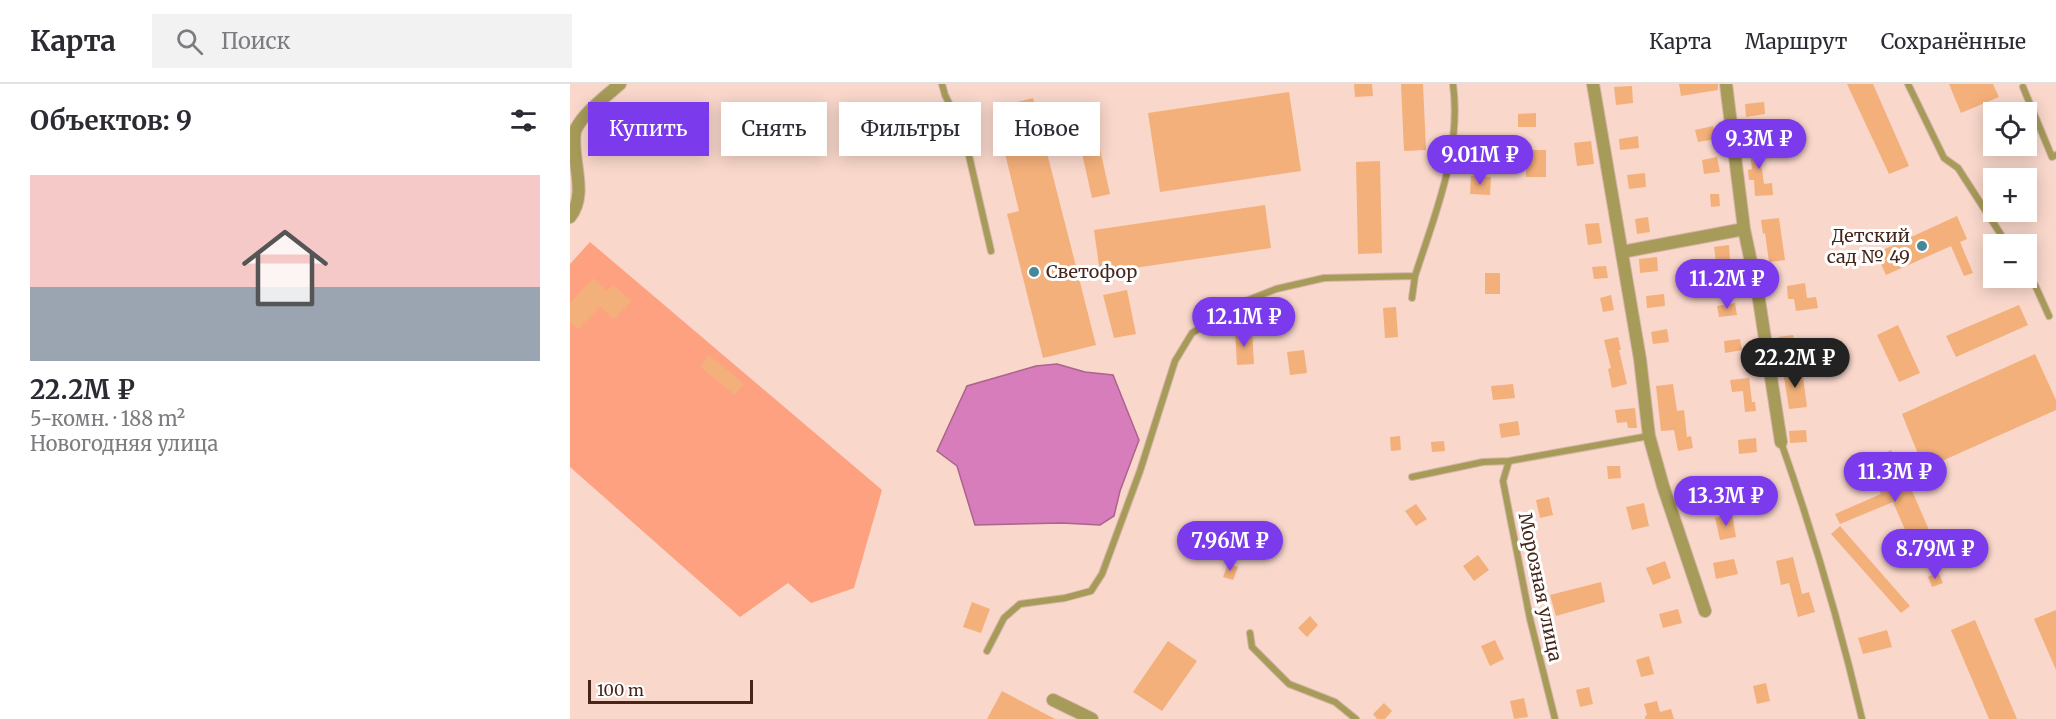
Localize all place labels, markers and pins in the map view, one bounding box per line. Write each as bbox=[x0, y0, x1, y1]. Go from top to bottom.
pin: 9.3M ₽ bbox=[1710, 119, 1808, 170]
pin: 9.01M ₽ bbox=[1425, 135, 1535, 186]
place label: Детский сад № 49 bbox=[1827, 224, 1910, 268]
marker: Детский сад № 49 bbox=[1915, 239, 1929, 253]
pin: 11.2M ₽ bbox=[1672, 259, 1782, 310]
place label: Светофор bbox=[1046, 260, 1137, 283]
marker: Светофор bbox=[1027, 265, 1041, 279]
pin: 12.1M ₽ bbox=[1189, 297, 1299, 348]
pin: 22.2M ₽ bbox=[1740, 338, 1850, 389]
pin: 11.3M ₽ bbox=[1840, 452, 1950, 503]
pin: 13.3M ₽ bbox=[1671, 476, 1781, 527]
pin: 7.96M ₽ bbox=[1175, 521, 1285, 572]
pin: 8.79M ₽ bbox=[1880, 529, 1990, 580]

